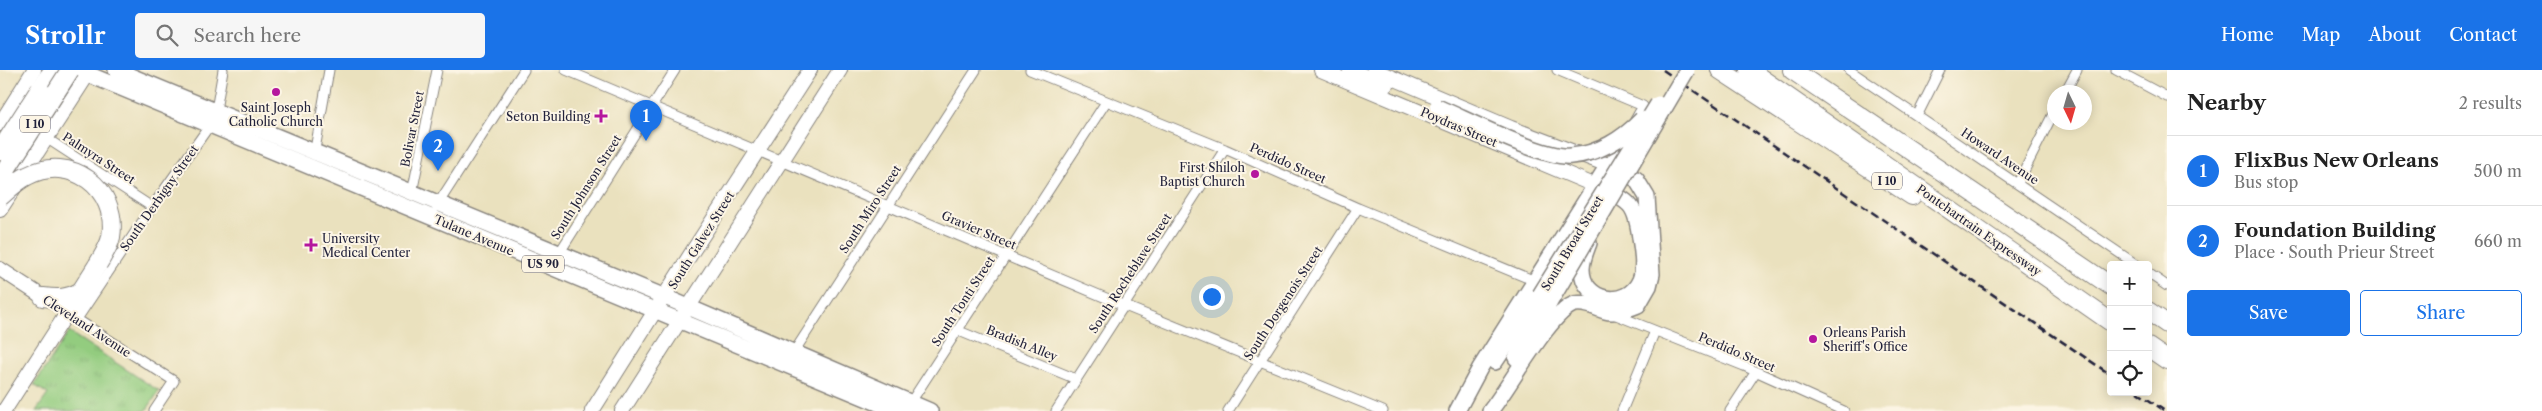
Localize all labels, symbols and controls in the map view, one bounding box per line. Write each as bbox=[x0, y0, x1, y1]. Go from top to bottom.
search box bbox=[135, 13, 485, 58]
text: Strollr bbox=[25, 21, 105, 50]
icon: search bbox=[153, 21, 181, 49]
text: Search here bbox=[193, 24, 301, 47]
text: Home bbox=[2221, 24, 2274, 46]
text: Map bbox=[2302, 24, 2340, 46]
text: About bbox=[2368, 24, 2421, 46]
text: Contact bbox=[2449, 24, 2517, 46]
north arrow bbox=[2047, 85, 2092, 130]
marker: Saint Joseph Catholic Church bbox=[270, 86, 282, 98]
street label: Bolivar Street bbox=[397, 89, 427, 168]
text: Nearby bbox=[2187, 90, 2266, 115]
text: 2 results bbox=[2459, 93, 2522, 113]
place label: Saint Joseph Catholic Church bbox=[229, 100, 324, 129]
pin: 1 bbox=[630, 100, 662, 141]
street label: Poydras Street bbox=[1418, 104, 1500, 150]
place label: Seton Building bbox=[506, 109, 591, 124]
marker: Seton Building bbox=[594, 109, 608, 123]
road number: I 10 bbox=[20, 116, 50, 132]
street label: Howard Avenue bbox=[1958, 124, 2042, 188]
street label: Palmyra Street bbox=[60, 129, 139, 187]
pin: 2 bbox=[422, 130, 454, 171]
street label: South Johnson Street bbox=[548, 131, 625, 242]
street label: Perdido Street bbox=[1247, 139, 1329, 187]
street label: South Derbigny Street bbox=[117, 141, 202, 254]
text: FlixBus New Orleans bbox=[2234, 149, 2439, 172]
place label: First Shiloh Baptist Church bbox=[1160, 160, 1245, 189]
street label: South Miro Street bbox=[836, 161, 905, 256]
text: 1 bbox=[2199, 161, 2207, 181]
text: 500 m bbox=[2474, 161, 2522, 181]
marker: First Shiloh Baptist Church bbox=[1249, 168, 1261, 180]
road number: I 10 bbox=[1872, 172, 1902, 190]
text: Bus stop bbox=[2234, 172, 2298, 192]
street label: Pontchartrain Expressway bbox=[1914, 181, 2045, 279]
street label: South Galvez Street bbox=[665, 188, 738, 292]
street label: South Broad Street bbox=[1538, 192, 1607, 293]
street label: Gravier Street bbox=[939, 208, 1019, 253]
street label: South Rocheblave Street bbox=[1085, 209, 1175, 336]
street label: Tulane Avenue bbox=[432, 211, 517, 259]
text: Foundation Building bbox=[2234, 219, 2435, 242]
place label: University Medical Center bbox=[322, 231, 410, 260]
text: 2 bbox=[2198, 231, 2208, 251]
text: 660 m bbox=[2474, 231, 2522, 251]
marker: University Medical Center bbox=[304, 238, 318, 252]
text: Place · South Prieur Street bbox=[2234, 242, 2434, 262]
street label: South Dorgenois Street bbox=[1241, 243, 1326, 363]
street label: South Tonti Street bbox=[928, 253, 998, 349]
road number: US 90 bbox=[522, 255, 564, 272]
map controls bbox=[2107, 261, 2152, 396]
button: + bbox=[2107, 261, 2152, 306]
your location bbox=[1199, 284, 1225, 310]
button: Save bbox=[2187, 290, 2350, 336]
button: Share bbox=[2360, 290, 2522, 336]
street label: Cleveland Avenue bbox=[40, 292, 134, 360]
button: − bbox=[2107, 306, 2152, 351]
street label: Bradish Alley bbox=[984, 322, 1060, 364]
place label: Orleans Parish Sheriff's Office bbox=[1823, 325, 1908, 354]
street label: Perdido Street bbox=[1696, 329, 1778, 375]
marker: Orleans Parish Sheriff's Office bbox=[1807, 333, 1819, 345]
button: locate bbox=[2107, 351, 2152, 396]

